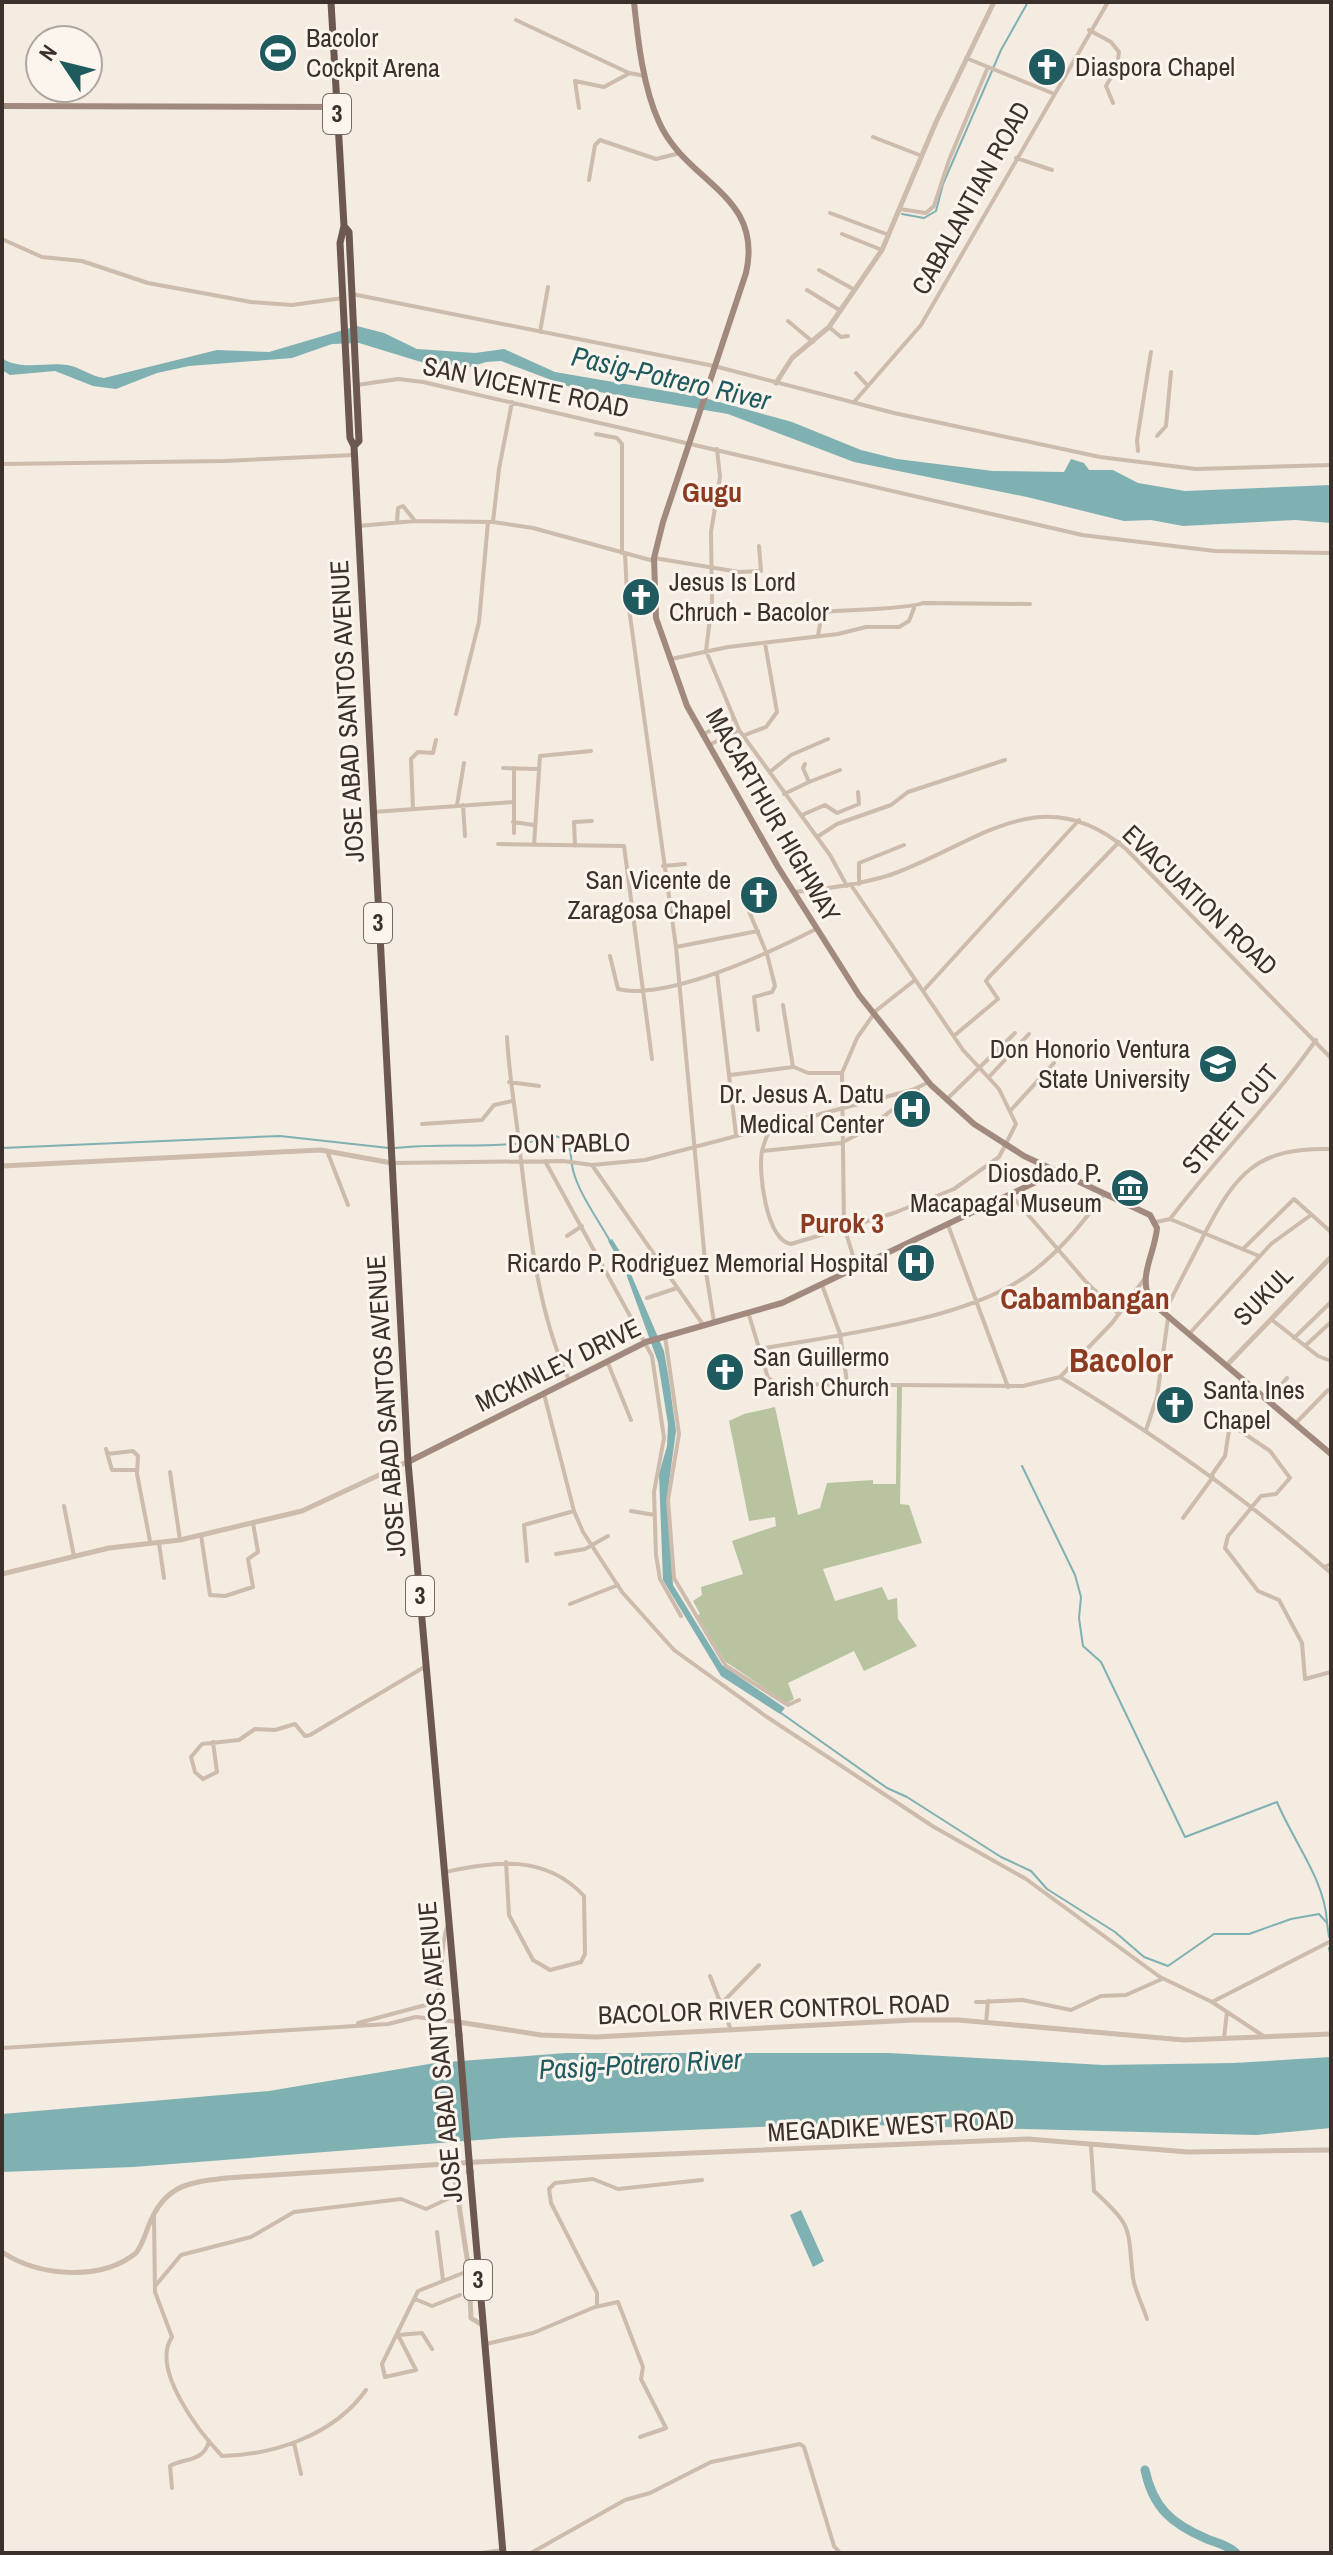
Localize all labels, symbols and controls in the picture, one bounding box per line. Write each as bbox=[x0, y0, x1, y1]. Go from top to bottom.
place label: Bacolor Cockpit Arena bbox=[306, 20, 440, 85]
north arrow bbox=[24, 24, 104, 104]
sports icon: Bacolor Cockpit Arena bbox=[257, 32, 299, 74]
text: N bbox=[32, 39, 64, 66]
church icon: Diaspora Chapel bbox=[1026, 46, 1068, 88]
place label: Diaspora Chapel bbox=[1075, 49, 1235, 84]
road number: 3 bbox=[323, 94, 351, 134]
street label: CABALANTIAN ROAD bbox=[903, 95, 1038, 301]
water label: Pasig-Potrero River bbox=[568, 337, 775, 420]
street label: SAN VICENTE ROAD bbox=[420, 348, 632, 425]
district label: Gugu bbox=[682, 473, 742, 511]
street label: JOSE ABAD SANTOS AVENUE bbox=[321, 559, 372, 863]
place label: Jesus Is Lord Chruch - Bacolor bbox=[669, 564, 829, 629]
church icon: Jesus Is Lord Chruch - Bacolor bbox=[620, 576, 662, 618]
street label: MACARTHUR HIGHWAY bbox=[698, 702, 849, 929]
street label: EVACUATION ROAD bbox=[1115, 817, 1286, 983]
place label: San Vicente de Zaragosa Chapel bbox=[567, 862, 731, 927]
church icon: San Vicente de Zaragosa Chapel bbox=[738, 874, 780, 916]
road number: 3 bbox=[364, 903, 392, 943]
place label: Don Honorio Ventura State University bbox=[990, 1031, 1190, 1096]
school or university icon: Don Honorio Ventura State University bbox=[1197, 1043, 1239, 1085]
street label: STREET CUT bbox=[1173, 1056, 1286, 1181]
place label: Dr. Jesus A. Datu Medical Center bbox=[719, 1076, 884, 1141]
hospital icon: Dr. Jesus A. Datu Medical Center bbox=[891, 1088, 933, 1130]
street label: DON PABLO bbox=[507, 1124, 631, 1161]
place label: Diosdado P. Macapagal Museum bbox=[910, 1155, 1102, 1220]
museum icon: Diosdado P. Macapagal Museum bbox=[1109, 1167, 1151, 1209]
district label: Purok 3 bbox=[800, 1204, 884, 1242]
hospital icon: Ricardo P. Rodriguez Memorial Hospital bbox=[895, 1242, 937, 1284]
place label: Ricardo P. Rodriguez Memorial Hospital bbox=[507, 1245, 888, 1280]
street label: JOSE ABAD SANTOS AVENUE bbox=[357, 1254, 414, 1558]
street label: SUKUL bbox=[1225, 1258, 1300, 1333]
district label: Cabambangan bbox=[1000, 1278, 1170, 1318]
street label: MCKINLEY DRIVE bbox=[469, 1309, 646, 1420]
district label: Bacolor bbox=[1069, 1337, 1173, 1383]
place label: San Guillermo Parish Church bbox=[753, 1339, 889, 1404]
church icon: San Guillermo Parish Church bbox=[704, 1351, 746, 1393]
place label: Santa Ines Chapel bbox=[1203, 1372, 1305, 1437]
church icon: Santa Ines Chapel bbox=[1154, 1384, 1196, 1426]
road number: 3 bbox=[406, 1576, 434, 1616]
street label: JOSE ABAD SANTOS AVENUE bbox=[409, 1900, 470, 2204]
street label: BACOLOR RIVER CONTROL ROAD bbox=[597, 1985, 951, 2032]
water label: Pasig-Potrero River bbox=[538, 2040, 744, 2088]
street label: MEGADIKE WEST ROAD bbox=[767, 2102, 1015, 2149]
road number: 3 bbox=[464, 2260, 492, 2300]

